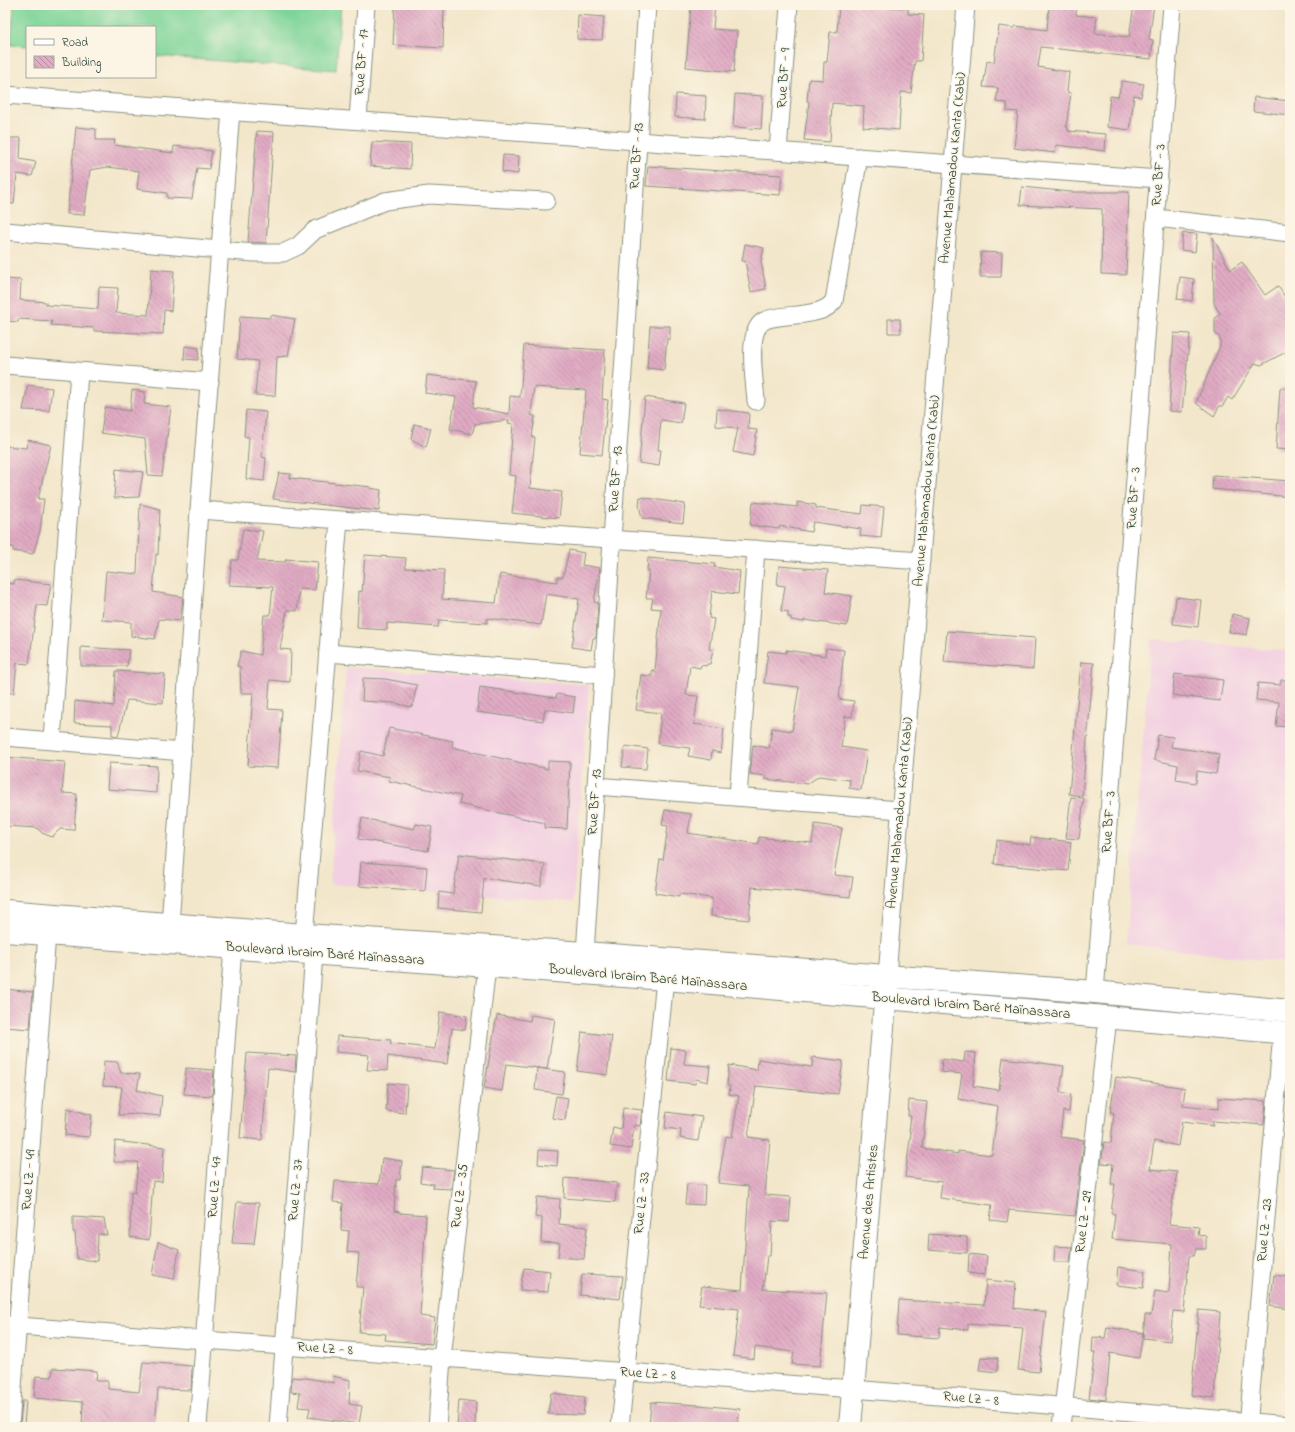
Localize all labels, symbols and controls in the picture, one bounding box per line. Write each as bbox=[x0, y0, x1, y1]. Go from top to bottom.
legend bbox=[26, 26, 156, 78]
street label: Rue BF - 17 bbox=[349, 28, 375, 96]
text: Road bbox=[62, 34, 88, 52]
street label: Rue BF - 9 bbox=[771, 46, 797, 109]
text: Building bbox=[61, 54, 101, 73]
street label: Avenue Mahamadou Kanta (Kabi) bbox=[934, 71, 972, 265]
street label: Rue BF - 13 bbox=[624, 122, 650, 190]
street label: Rue BF - 3 bbox=[1146, 143, 1172, 207]
street label: Avenue Mahamadou Kanta (Kabi) bbox=[908, 394, 946, 588]
street label: Rue BF - 13 bbox=[603, 445, 629, 513]
street label: Rue BF - 3 bbox=[1121, 466, 1147, 530]
street label: Avenue Mahamadou Kanta (Kabi) bbox=[881, 716, 919, 910]
street label: Rue BF - 13 bbox=[582, 768, 608, 836]
street label: Rue BF - 3 bbox=[1096, 790, 1122, 854]
street label: Boulevard Ibraim Baré Maïnassara bbox=[224, 937, 425, 971]
street label: Boulevard Ibraim Baré Maïnassara bbox=[547, 959, 748, 997]
street label: Boulevard Ibraim Baré Maïnassara bbox=[870, 987, 1071, 1025]
street label: Avenue des Artistes bbox=[854, 1144, 884, 1260]
street label: Rue LZ - 49 bbox=[16, 1148, 42, 1211]
street label: Rue LZ - 47 bbox=[202, 1155, 228, 1219]
street label: Rue LZ - 37 bbox=[283, 1158, 309, 1222]
street label: Rue LZ - 35 bbox=[446, 1163, 474, 1229]
street label: Rue LZ - 33 bbox=[628, 1171, 656, 1235]
street label: Rue LZ - 29 bbox=[1070, 1189, 1098, 1254]
street label: Rue LZ - 23 bbox=[1252, 1197, 1278, 1263]
street label: Rue LZ - 8 bbox=[296, 1337, 354, 1361]
street label: Rue LZ - 8 bbox=[619, 1362, 677, 1386]
street label: Rue LZ - 8 bbox=[942, 1386, 1000, 1412]

